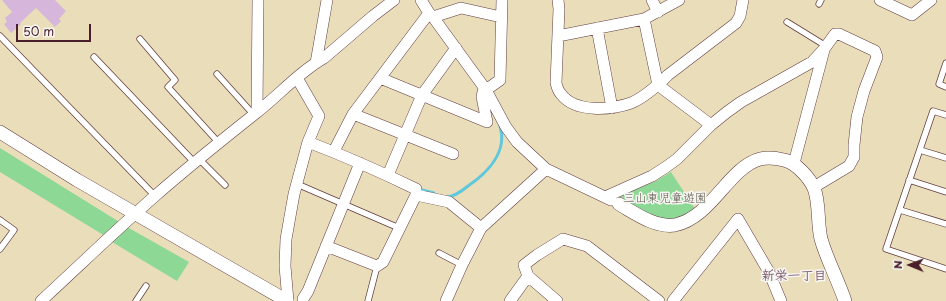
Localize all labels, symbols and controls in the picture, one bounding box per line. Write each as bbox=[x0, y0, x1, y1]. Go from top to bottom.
scale bar bbox=[18, 16, 93, 42]
text: 50 m bbox=[23, 22, 54, 40]
park label: 三山東児童遊園 bbox=[623, 192, 707, 206]
north arrow bbox=[890, 245, 930, 285]
text: N bbox=[889, 260, 906, 269]
district label: 新栄一丁目 bbox=[762, 268, 826, 284]

